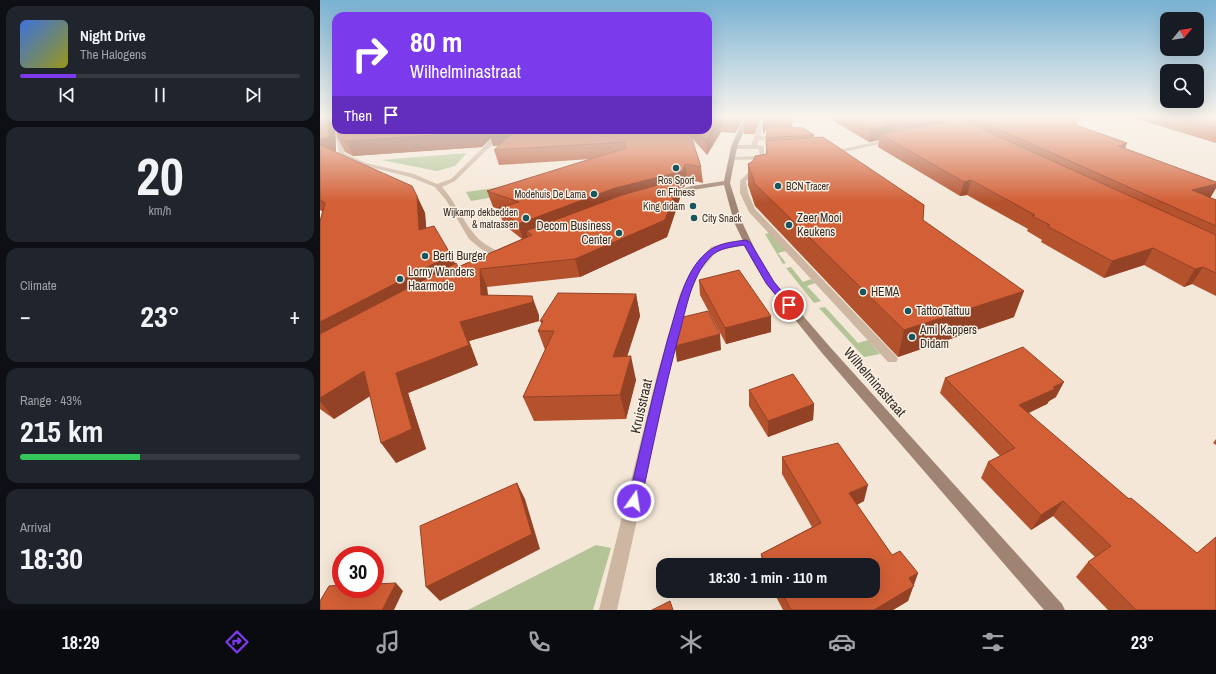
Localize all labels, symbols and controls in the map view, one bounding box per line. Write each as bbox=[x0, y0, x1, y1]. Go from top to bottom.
north arrow bbox=[1160, 12, 1204, 56]
map controls bbox=[1160, 12, 1204, 108]
text: 80 m bbox=[410, 23, 462, 61]
text: Night Drive bbox=[80, 25, 146, 46]
icon: right bbox=[344, 28, 396, 80]
text: The Halogens bbox=[80, 46, 146, 63]
text: Wilhelminastraat bbox=[410, 59, 521, 84]
button: search bbox=[1160, 64, 1204, 108]
icon: previous bbox=[56, 84, 78, 106]
icon: pause bbox=[149, 84, 171, 106]
icon: next bbox=[242, 84, 264, 106]
icon: arrive bbox=[380, 104, 402, 126]
text: Then bbox=[344, 105, 372, 126]
text: 20 bbox=[136, 141, 184, 211]
marker: Ros Sport en Fitness bbox=[671, 163, 681, 173]
place label: Ros Sport en Fitness bbox=[657, 174, 695, 199]
place label: BCN Tracer bbox=[786, 180, 829, 193]
marker: BCN Tracer bbox=[773, 181, 783, 191]
place label: Modehuis De Lama bbox=[514, 188, 586, 201]
marker: Modehuis De Lama bbox=[589, 189, 599, 199]
place label: King didam bbox=[643, 200, 685, 213]
marker: King didam bbox=[688, 201, 698, 211]
text: km/h bbox=[148, 202, 172, 219]
place label: Wijkamp dekbedden & matrassen bbox=[443, 206, 518, 231]
place label: Zeer Mooi Keukens bbox=[797, 210, 842, 240]
place label: City Snack bbox=[702, 212, 743, 225]
marker: Wijkamp dekbedden & matrassen bbox=[521, 213, 531, 223]
marker: City Snack bbox=[689, 213, 699, 223]
place label: Decom Business Center bbox=[537, 218, 612, 248]
marker: Zeer Mooi Keukens bbox=[784, 220, 794, 230]
marker: Decom Business Center bbox=[614, 228, 624, 238]
place label: Berti Burger bbox=[433, 248, 487, 264]
marker: Berti Burger bbox=[420, 251, 430, 261]
place label: Lorny Wanders Haarmode bbox=[408, 264, 474, 294]
marker: Lorny Wanders Haarmode bbox=[395, 274, 405, 284]
text: Climate bbox=[20, 277, 57, 294]
place label: HEMA bbox=[871, 284, 900, 300]
marker: HEMA bbox=[858, 287, 868, 297]
pin bbox=[772, 288, 806, 322]
icon: arrive bbox=[778, 294, 800, 316]
text: 23° bbox=[140, 296, 180, 336]
text: − bbox=[20, 301, 31, 331]
text: + bbox=[289, 301, 300, 331]
place label: TattooTattuu bbox=[916, 303, 970, 319]
marker: TattooTattuu bbox=[903, 306, 913, 316]
place label: Ami Kappers Didam bbox=[919, 322, 977, 352]
marker: Ami Kappers Didam bbox=[907, 332, 917, 342]
street label: Wilhelminastraat bbox=[840, 344, 910, 420]
street label: Kruisstraat bbox=[626, 377, 656, 435]
text: Range · 43% bbox=[20, 392, 82, 409]
text: 215 km bbox=[20, 411, 103, 451]
position arrow bbox=[613, 480, 655, 522]
text: Arrival bbox=[20, 519, 51, 536]
text: 18:30 bbox=[20, 538, 83, 578]
speed limit sign: 30 bbox=[332, 546, 384, 598]
text: 18:30 · 1 min · 110 m bbox=[709, 567, 827, 588]
icon: directions bbox=[223, 628, 251, 656]
icon: music bbox=[374, 628, 402, 656]
icon: phone bbox=[525, 628, 553, 656]
icon: climate bbox=[677, 628, 705, 656]
icon: car bbox=[828, 628, 856, 656]
icon: filters bbox=[979, 628, 1007, 656]
text: 18:29 bbox=[62, 630, 99, 655]
text: 23° bbox=[1131, 630, 1154, 655]

